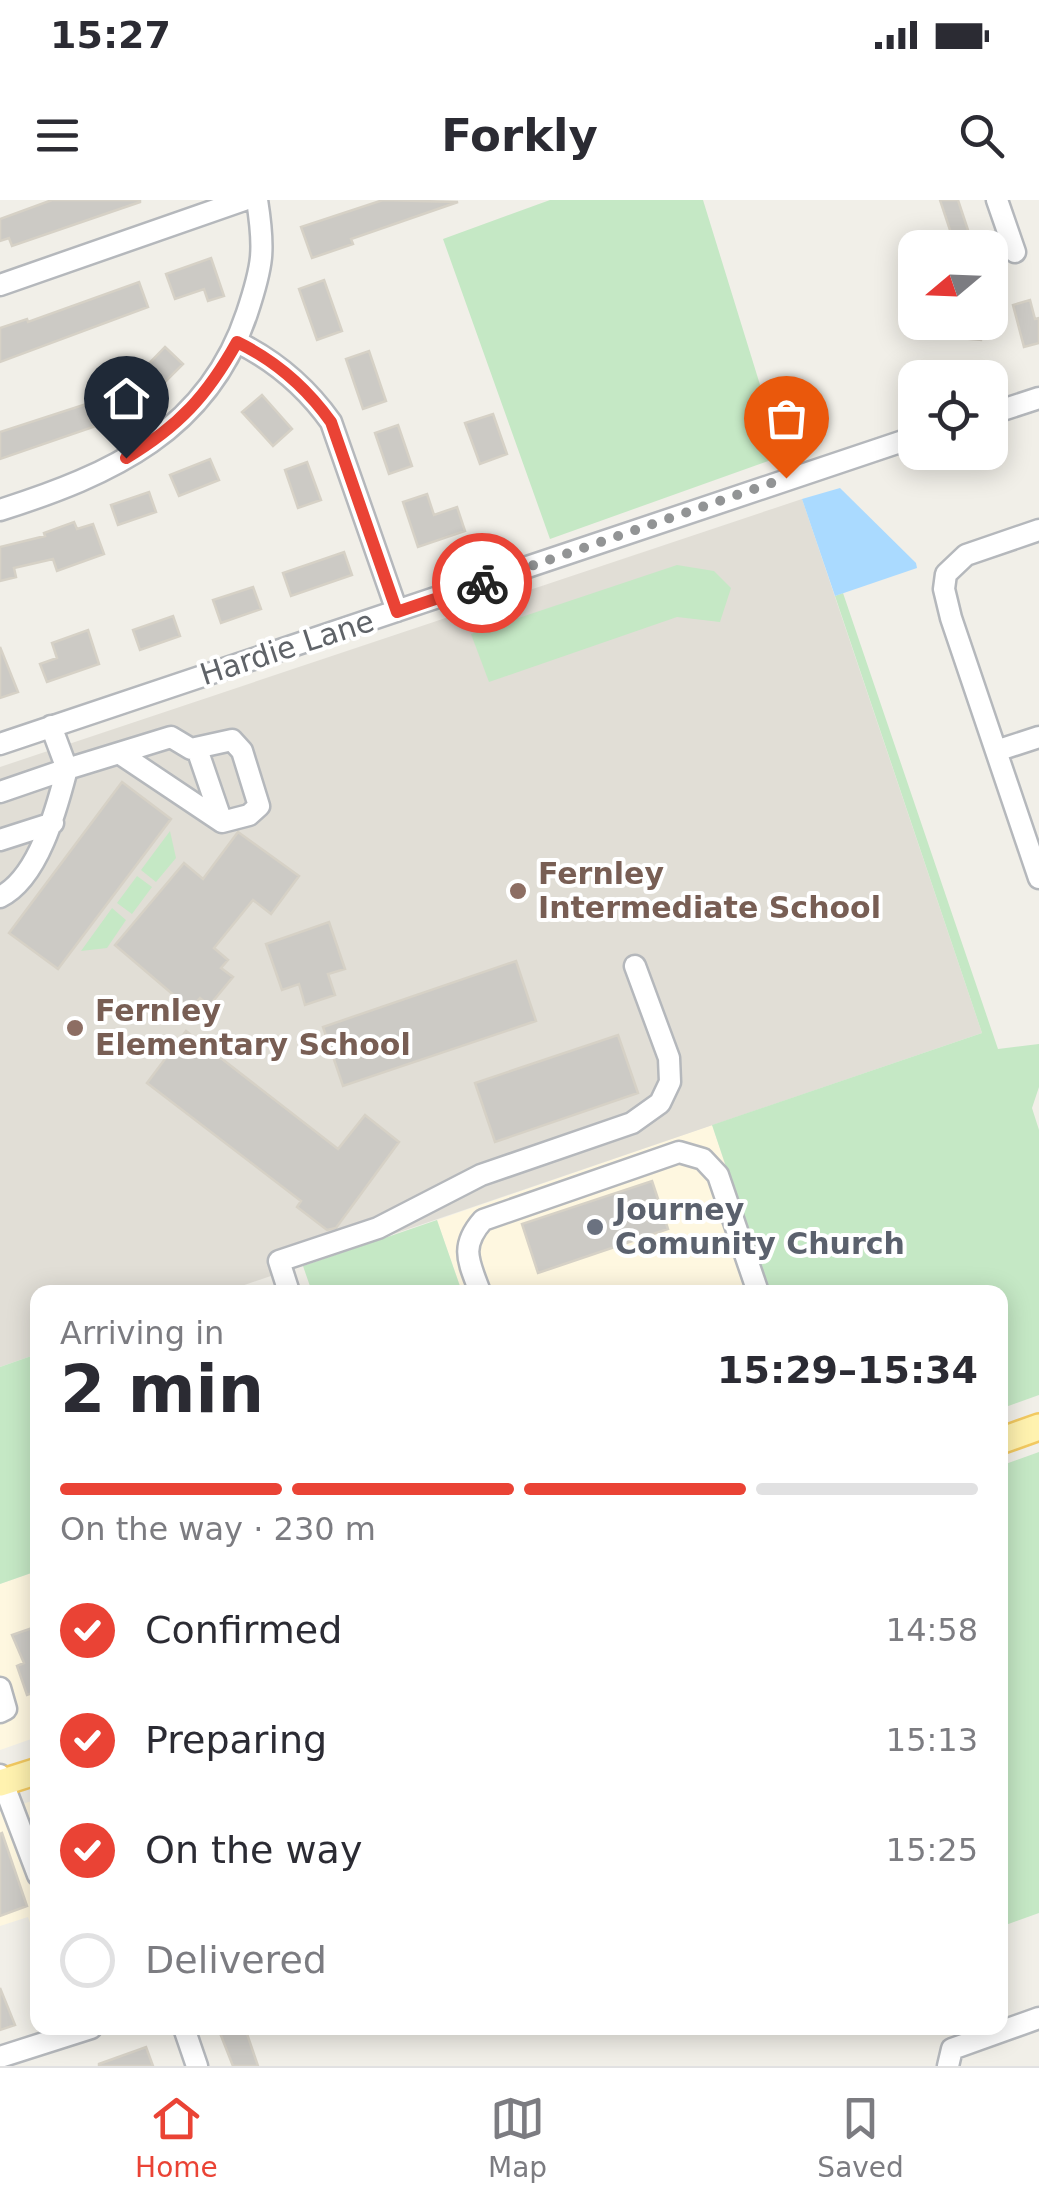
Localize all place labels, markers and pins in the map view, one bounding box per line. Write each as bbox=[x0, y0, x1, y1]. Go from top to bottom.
pin bbox=[84, 356, 169, 459]
pin bbox=[744, 376, 829, 479]
place label: Fernley Intermediate School bbox=[538, 856, 881, 925]
marker: Fernley Intermediate School bbox=[507, 880, 529, 902]
place label: Fernley Elementary School bbox=[95, 993, 411, 1062]
marker: Fernley Elementary School bbox=[64, 1017, 86, 1039]
place label: Journey Comunity Church bbox=[613, 1192, 905, 1261]
marker: Journey Comunity Church bbox=[584, 1216, 606, 1238]

